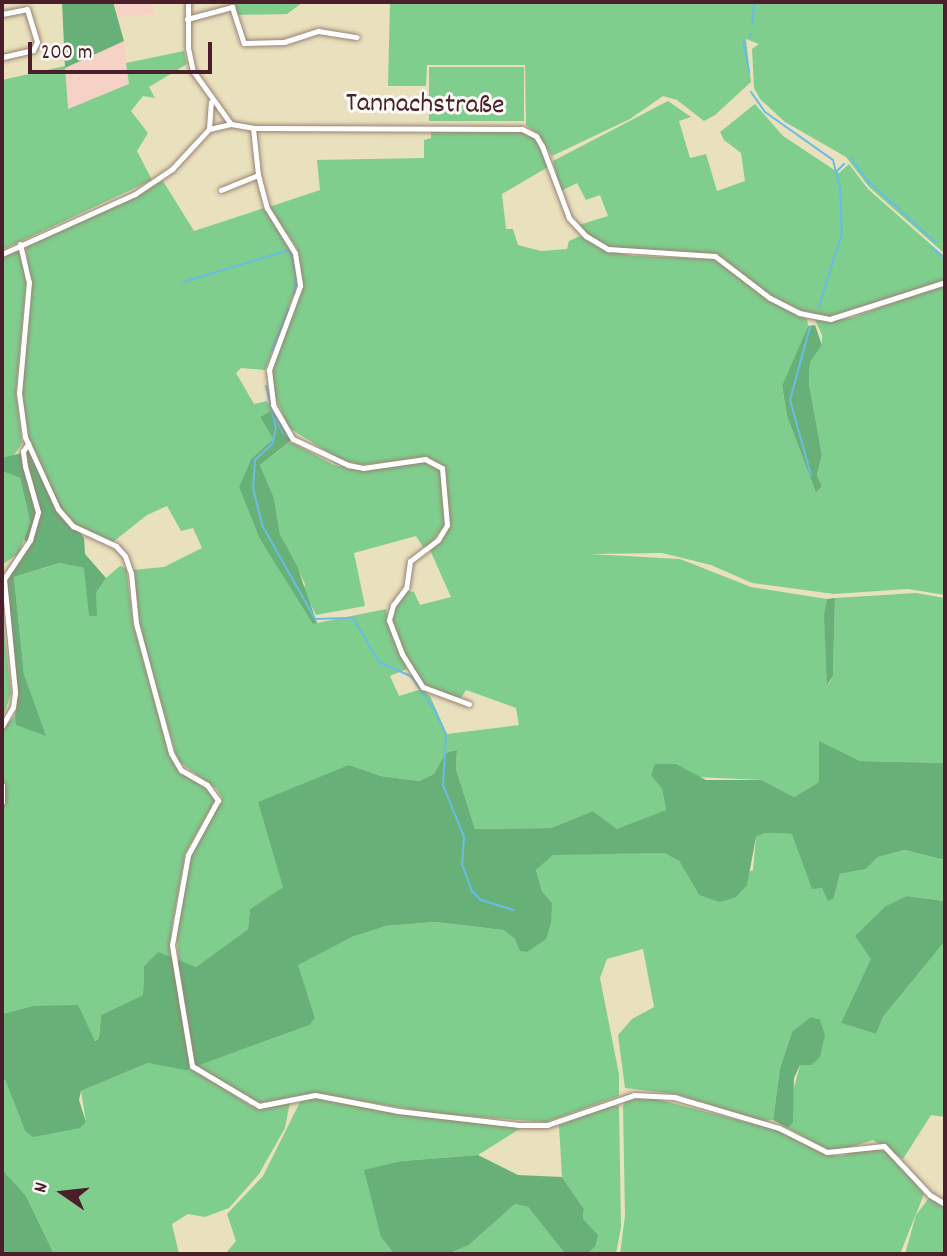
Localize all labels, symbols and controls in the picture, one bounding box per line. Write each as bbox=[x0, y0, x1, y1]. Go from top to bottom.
scale bar bbox=[32, 28, 215, 72]
text: 200 m bbox=[41, 39, 92, 69]
street label: Tannachstraße bbox=[345, 88, 505, 124]
north arrow bbox=[28, 1158, 98, 1228]
text: N bbox=[28, 1180, 56, 1196]

